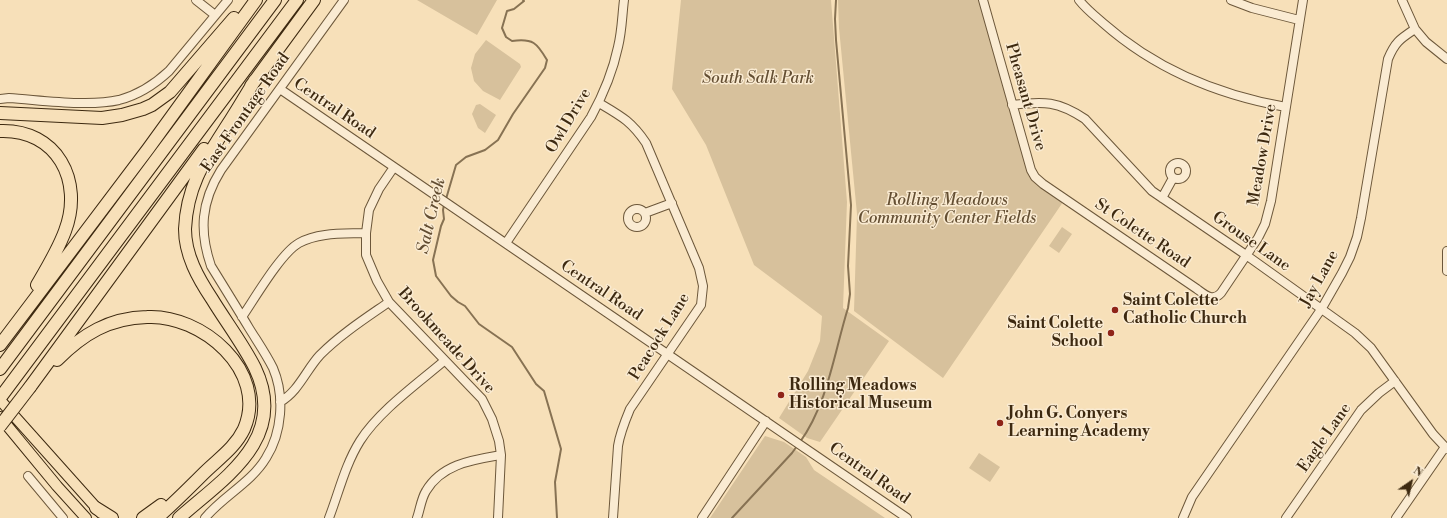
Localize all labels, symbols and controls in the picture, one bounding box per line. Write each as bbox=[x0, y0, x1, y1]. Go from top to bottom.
street label: Pheasant Drive bbox=[1000, 41, 1050, 153]
street label: East Frontage Road bbox=[198, 50, 294, 176]
park label: South Salk Park bbox=[702, 69, 814, 89]
street label: Central Road bbox=[290, 75, 378, 143]
street label: Owl Drive bbox=[542, 85, 596, 157]
street label: Meadow Drive bbox=[1245, 103, 1281, 207]
water label: Salt Creek bbox=[413, 176, 451, 256]
park label: Rolling Meadows Community Center Fields bbox=[858, 191, 1036, 229]
street label: St Colette Road bbox=[1091, 195, 1193, 273]
street label: Grouse Lane bbox=[1208, 208, 1294, 276]
street label: Jay Lane bbox=[1297, 247, 1343, 311]
street label: Central Road bbox=[557, 257, 645, 325]
street label: Brookmeade Drive bbox=[393, 284, 499, 398]
street label: Peacock Lane bbox=[626, 290, 694, 384]
place label: Saint Colette Catholic Church bbox=[1123, 291, 1247, 329]
marker: Saint Colette Catholic Church bbox=[1110, 305, 1120, 315]
place label: Saint Colette School bbox=[1008, 314, 1103, 352]
marker: Saint Colette School bbox=[1106, 328, 1116, 338]
place label: Rolling Meadows Historical Museum bbox=[789, 376, 932, 414]
marker: Rolling Meadows Historical Museum bbox=[776, 390, 786, 400]
street label: Eagle Lane bbox=[1294, 400, 1356, 476]
place label: John G. Conyers Learning Academy bbox=[1008, 404, 1150, 442]
marker: John G. Conyers Learning Academy bbox=[995, 418, 1005, 428]
street label: Central Road bbox=[825, 439, 913, 509]
north arrow bbox=[1391, 462, 1431, 502]
text: N bbox=[1410, 464, 1425, 480]

